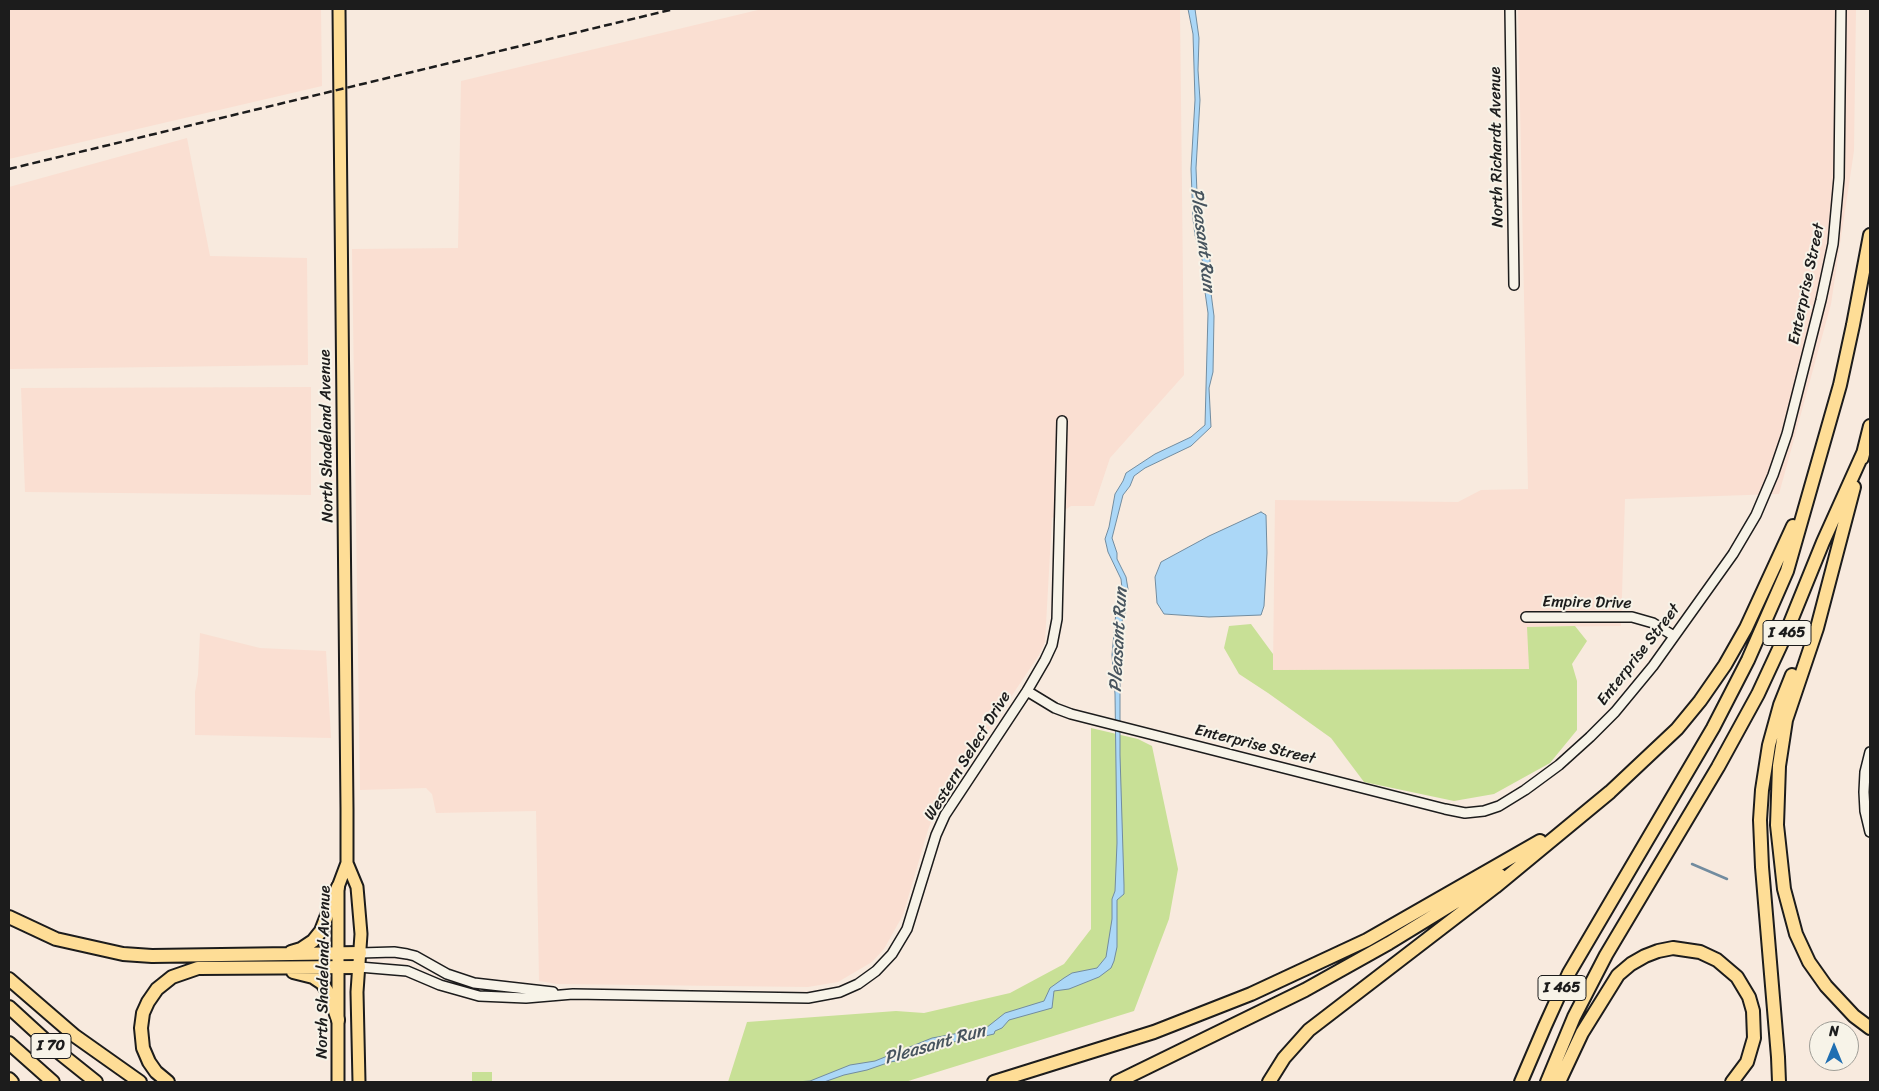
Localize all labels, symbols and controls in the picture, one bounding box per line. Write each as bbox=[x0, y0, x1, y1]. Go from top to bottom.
street label: North Richardt Avenue bbox=[1486, 66, 1508, 228]
water label: Pleasant Run bbox=[1185, 187, 1219, 293]
street label: Enterprise Street bbox=[1785, 222, 1829, 346]
street label: North Shadeland Avenue bbox=[316, 349, 338, 523]
water label: Pleasant Run bbox=[1105, 587, 1133, 693]
street label: Empire Drive bbox=[1542, 593, 1632, 613]
street label: Enterprise Street bbox=[1593, 600, 1685, 710]
road number: I 465 bbox=[1763, 620, 1811, 646]
street label: Western Select Drive bbox=[921, 688, 1015, 824]
street label: Enterprise Street bbox=[1193, 721, 1317, 769]
street label: North Shadeland Avenue bbox=[313, 885, 335, 1059]
road number: I 465 bbox=[1538, 976, 1586, 1000]
text: N bbox=[1829, 1019, 1839, 1044]
water label: Pleasant Run bbox=[882, 1020, 988, 1070]
north arrow bbox=[1809, 1021, 1859, 1071]
road number: I 70 bbox=[31, 1034, 71, 1058]

